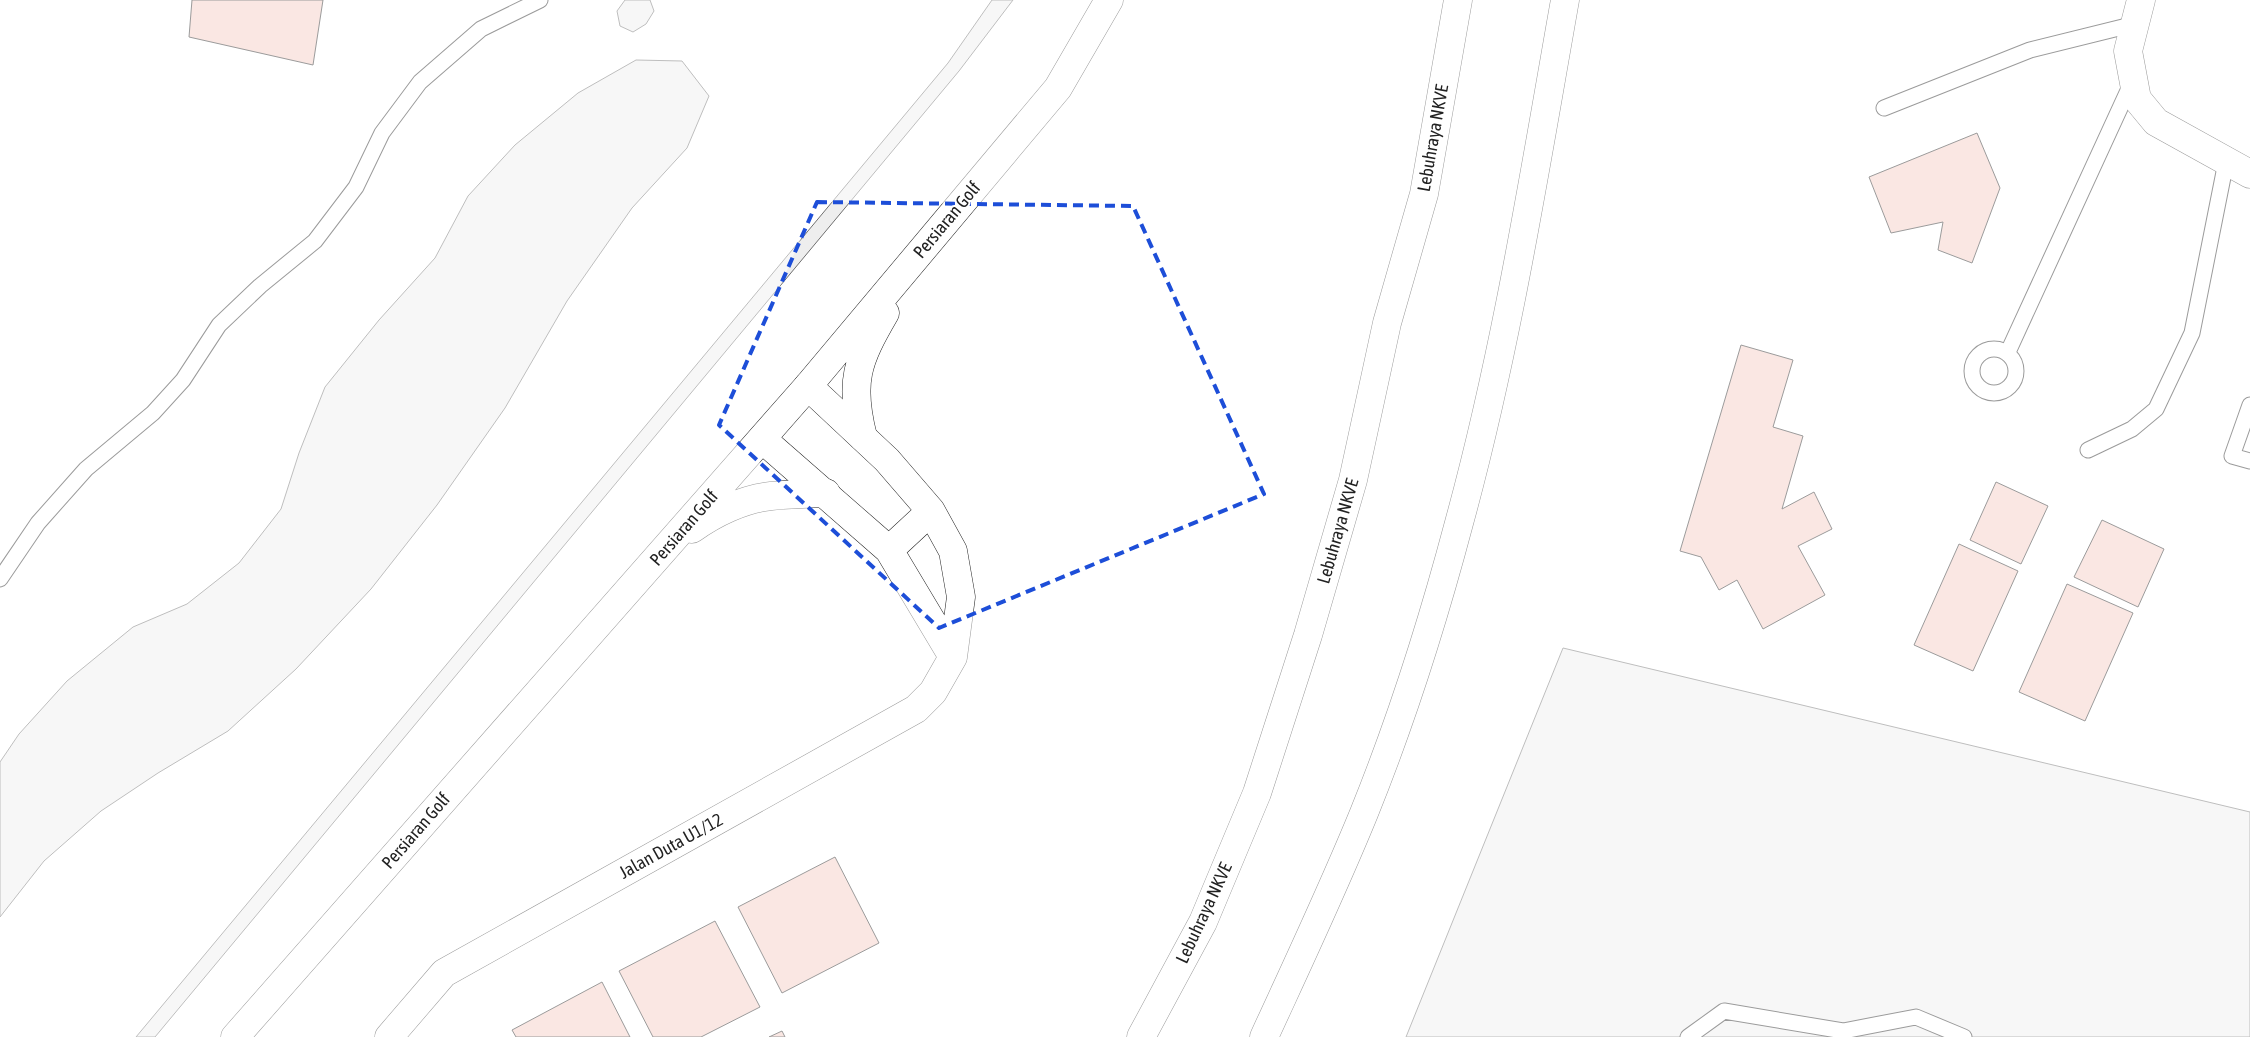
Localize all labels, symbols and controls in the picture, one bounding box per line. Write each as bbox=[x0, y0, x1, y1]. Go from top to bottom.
street label: Lebuhraya NKVE bbox=[1413, 82, 1452, 193]
street label: Persiaran Golf bbox=[909, 177, 985, 262]
street label: Lebuhraya NKVE bbox=[1312, 476, 1363, 586]
street label: Persiaran Golf bbox=[645, 486, 722, 570]
street label: Persiaran Golf bbox=[377, 789, 454, 873]
street label: Jalan Duta U1/12 bbox=[615, 808, 726, 883]
street label: Lebuhraya NKVE bbox=[1171, 859, 1236, 966]

